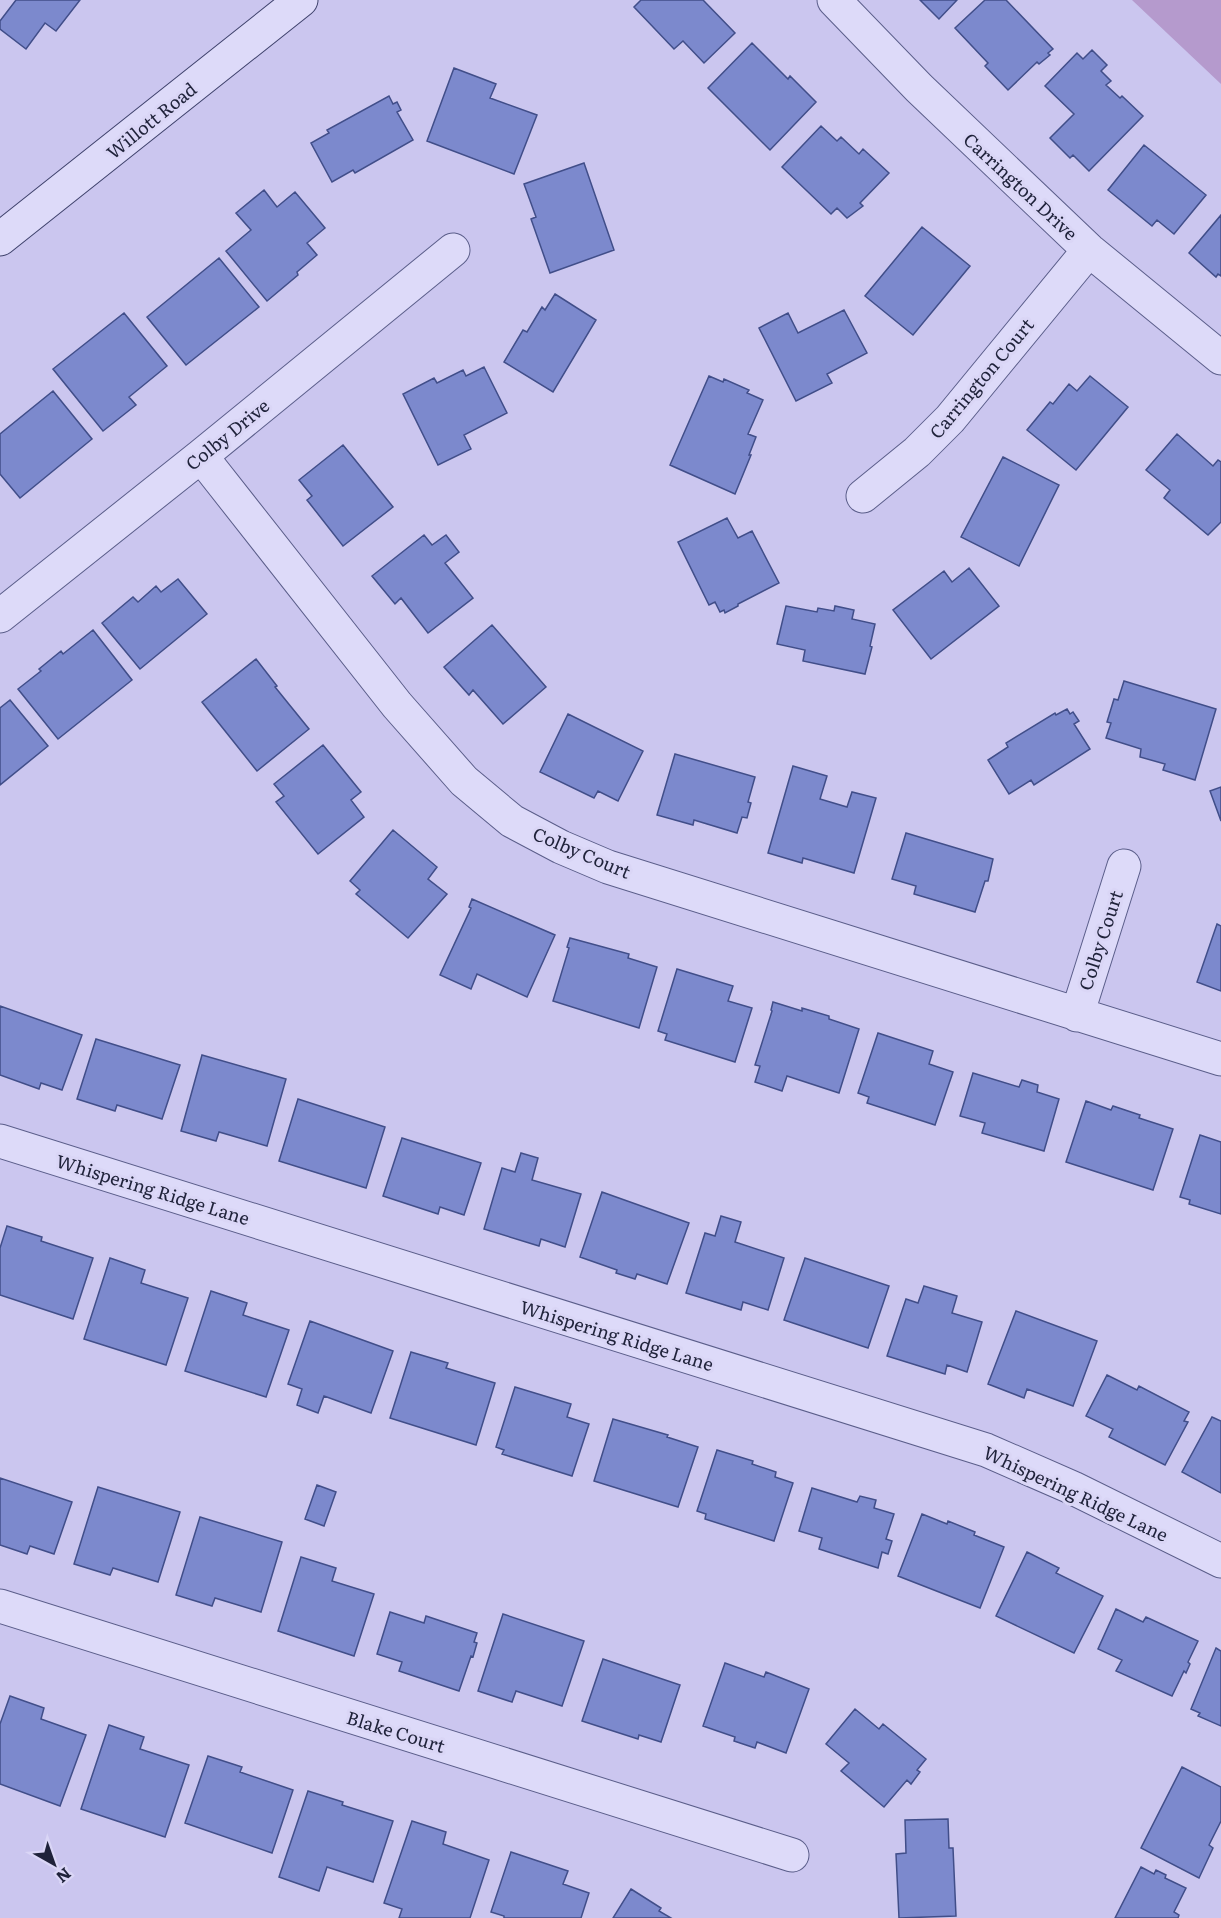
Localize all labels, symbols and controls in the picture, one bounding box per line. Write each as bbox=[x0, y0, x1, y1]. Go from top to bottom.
street label: Willott Road bbox=[100, 75, 202, 165]
street label: Carrington Drive bbox=[958, 126, 1084, 246]
street label: Carrington Court bbox=[922, 311, 1040, 444]
street label: Colby Drive bbox=[179, 392, 275, 476]
street label: Colby Court bbox=[529, 819, 636, 885]
street label: Colby Court bbox=[1071, 886, 1129, 994]
street label: Whispering Ridge Lane bbox=[53, 1147, 253, 1231]
street label: Whispering Ridge Lane bbox=[517, 1293, 717, 1377]
street label: Whispering Ridge Lane bbox=[979, 1438, 1173, 1548]
street label: Blake Court bbox=[343, 1703, 449, 1759]
north arrow bbox=[24, 1834, 84, 1894]
text: N bbox=[51, 1863, 77, 1890]

